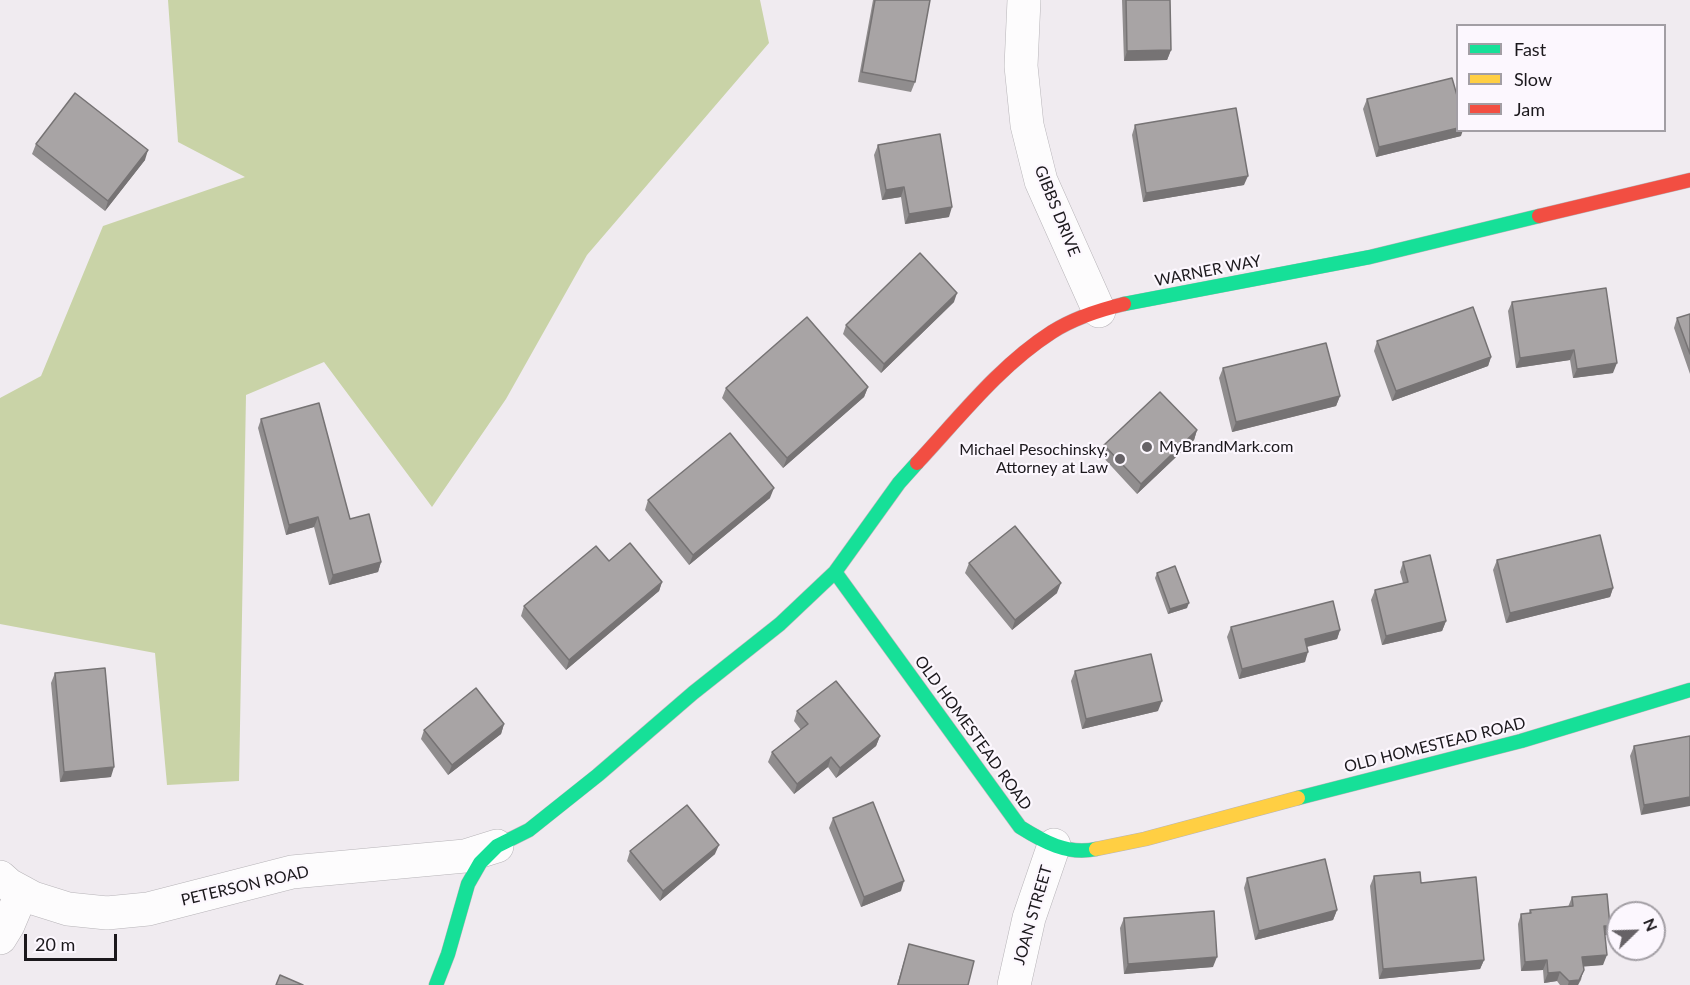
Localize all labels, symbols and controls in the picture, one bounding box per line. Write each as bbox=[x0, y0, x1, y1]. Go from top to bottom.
legend bbox=[1456, 24, 1666, 132]
text: Fast bbox=[1514, 38, 1546, 60]
text: Slow bbox=[1514, 68, 1552, 90]
text: Jam bbox=[1514, 98, 1545, 120]
street label: GIBBS DRIVE bbox=[1030, 163, 1084, 259]
street label: WARNER WAY bbox=[1153, 251, 1263, 291]
place label: MyBrandMark.com bbox=[1159, 437, 1293, 457]
place label: Michael Pesochinsky, Attorney at Law bbox=[959, 440, 1108, 478]
marker: MyBrandMark.com bbox=[1140, 440, 1154, 454]
marker: Michael Pesochinsky, Attorney at Law bbox=[1113, 452, 1127, 466]
street label: OLD HOMESTEAD ROAD bbox=[910, 652, 1036, 814]
street label: OLD HOMESTEAD ROAD bbox=[1342, 713, 1528, 777]
street label: PETERSON ROAD bbox=[179, 862, 311, 910]
street label: JOAN STREET bbox=[1010, 863, 1056, 967]
north arrow bbox=[1606, 901, 1666, 961]
text: N bbox=[1640, 915, 1662, 934]
scale bar bbox=[27, 922, 120, 960]
text: 20 m bbox=[35, 933, 75, 955]

